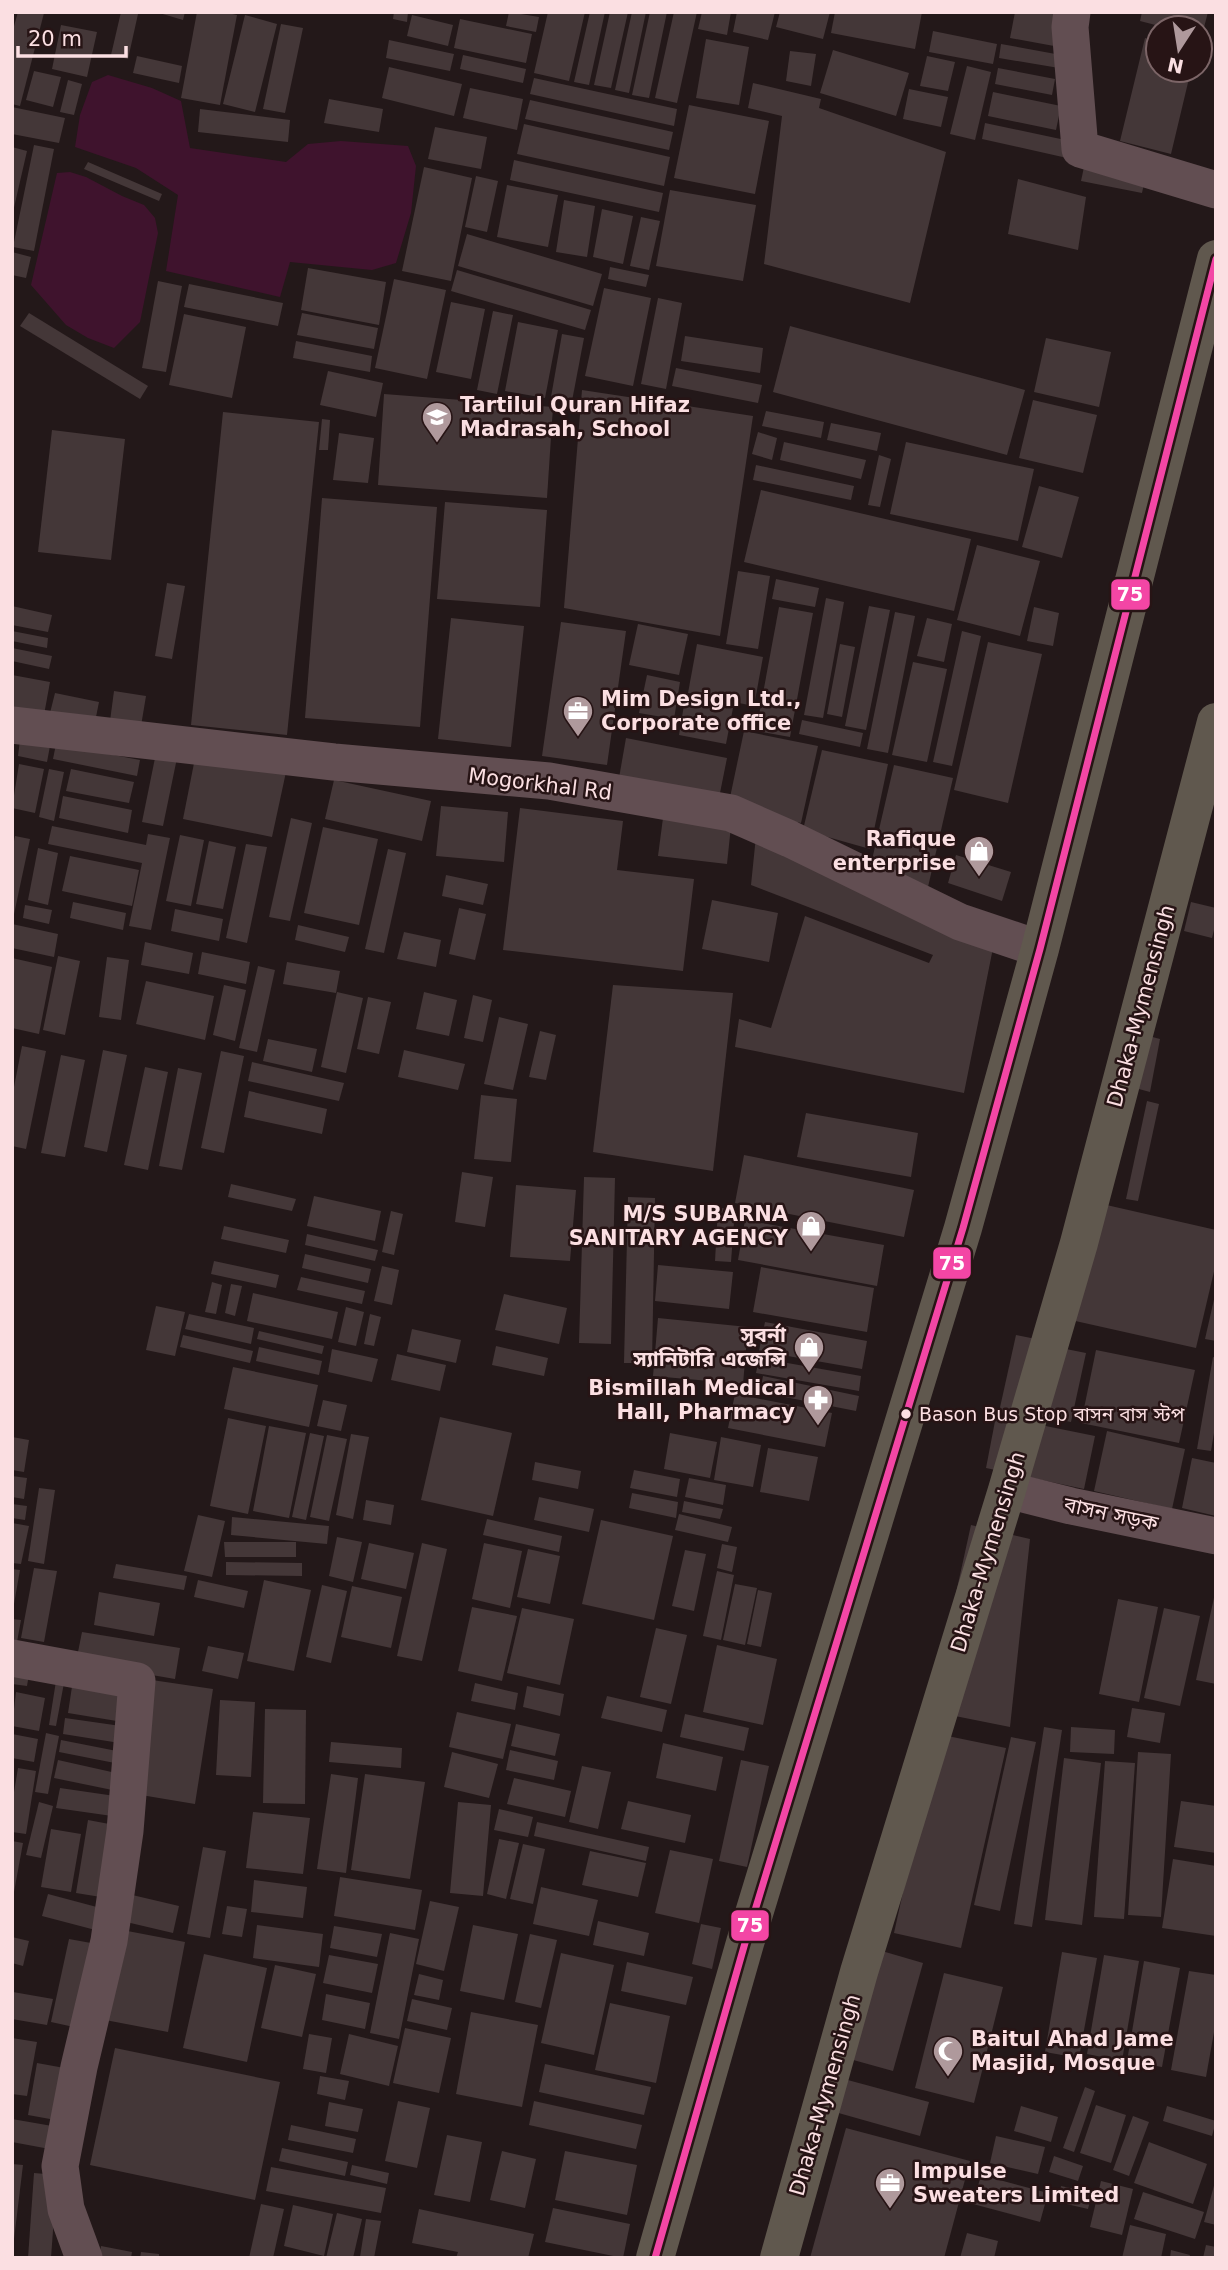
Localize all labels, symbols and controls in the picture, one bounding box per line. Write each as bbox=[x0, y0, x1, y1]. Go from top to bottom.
scale bar bbox=[18, 14, 126, 58]
north arrow bbox=[1144, 14, 1214, 84]
text: 20 m bbox=[28, 27, 82, 51]
text: N bbox=[1165, 53, 1186, 78]
place label: Tartilul Quran Hifaz Madrasah, School bbox=[460, 393, 690, 441]
school or university icon: Tartilul Quran Hifaz Madrasah, School bbox=[420, 400, 454, 444]
line badge: 75 bbox=[1110, 578, 1151, 611]
text: 75 bbox=[1117, 583, 1143, 605]
place label: Mim Design Ltd., Corporate office bbox=[601, 687, 801, 735]
office icon: Mim Design Ltd., Corporate office bbox=[561, 694, 595, 738]
street label: Mogorkhal Rd bbox=[467, 763, 613, 805]
place label: Rafique enterprise bbox=[833, 827, 956, 875]
shop icon: Rafique enterprise bbox=[962, 834, 996, 878]
street label: Dhaka-Mymensingh bbox=[1102, 902, 1180, 1110]
place label: M/S SUBARNA SANITARY AGENCY bbox=[569, 1202, 789, 1250]
shop icon: M/S SUBARNA SANITARY AGENCY bbox=[794, 1209, 828, 1253]
line badge: 75 bbox=[932, 1246, 972, 1280]
text: 75 bbox=[939, 1252, 965, 1274]
place label: সূবর্না স্যানিটারি এজেন্সি bbox=[632, 1323, 787, 1371]
shop icon: সূবর্না স্যানিটারি এজেন্সি bbox=[792, 1330, 826, 1374]
place label: Bismillah Medical Hall, Pharmacy bbox=[588, 1376, 795, 1424]
pharmacy icon: Bismillah Medical Hall, Pharmacy bbox=[801, 1383, 835, 1427]
place label: Bason Bus Stop বাসন বাস স্টপ bbox=[919, 1403, 1185, 1425]
marker: Bason Bus Stop বাসন বাস স্টপ bbox=[899, 1407, 913, 1421]
street label: Dhaka-Mymensingh bbox=[946, 1449, 1030, 1655]
street label: বাসন সড়ক bbox=[1061, 1492, 1161, 1536]
line badge: 75 bbox=[730, 1909, 770, 1942]
text: 75 bbox=[737, 1914, 763, 1936]
street label: Dhaka-Mymensingh bbox=[785, 1991, 865, 2199]
place label: Baitul Ahad Jame Masjid, Mosque bbox=[971, 2027, 1174, 2075]
mosque icon: Baitul Ahad Jame Masjid, Mosque bbox=[931, 2034, 965, 2078]
place label: Impulse Sweaters Limited bbox=[913, 2159, 1119, 2207]
office icon: Impulse Sweaters Limited bbox=[873, 2166, 907, 2210]

